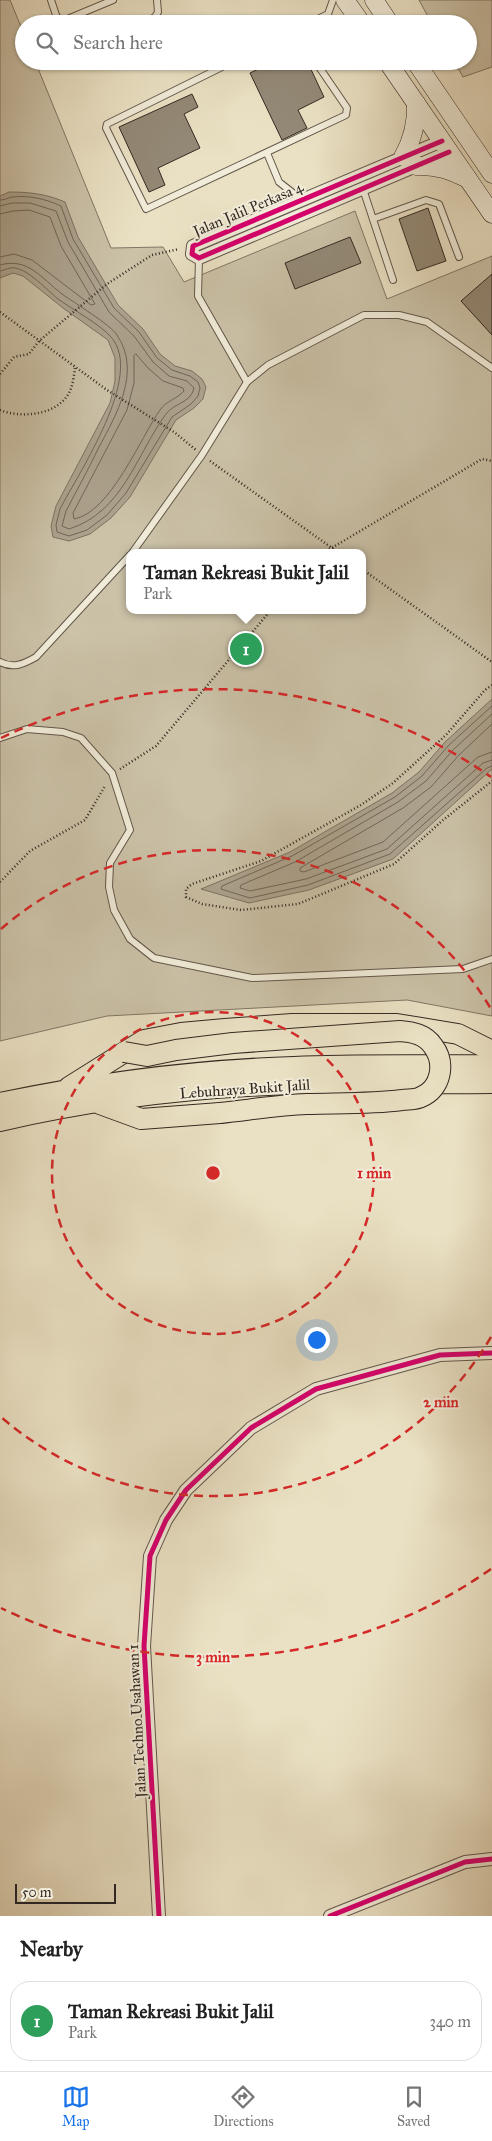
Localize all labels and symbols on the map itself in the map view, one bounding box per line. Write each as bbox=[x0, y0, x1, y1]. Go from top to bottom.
street label: Jalan Jalil Perkasa 4 bbox=[188, 177, 307, 242]
pin: 1 bbox=[230, 630, 262, 668]
street label: Lebuhraya Bukit Jalil bbox=[179, 1075, 312, 1104]
centre of rings bbox=[204, 1164, 222, 1182]
text: 1 min bbox=[357, 1164, 392, 1182]
your location bbox=[304, 1327, 330, 1353]
text: 2 min bbox=[423, 1393, 460, 1411]
street label: Jalan Techno Usahawan 1 bbox=[124, 1643, 151, 1800]
text: 3 min bbox=[196, 1648, 231, 1667]
scale bar bbox=[15, 1881, 116, 1904]

